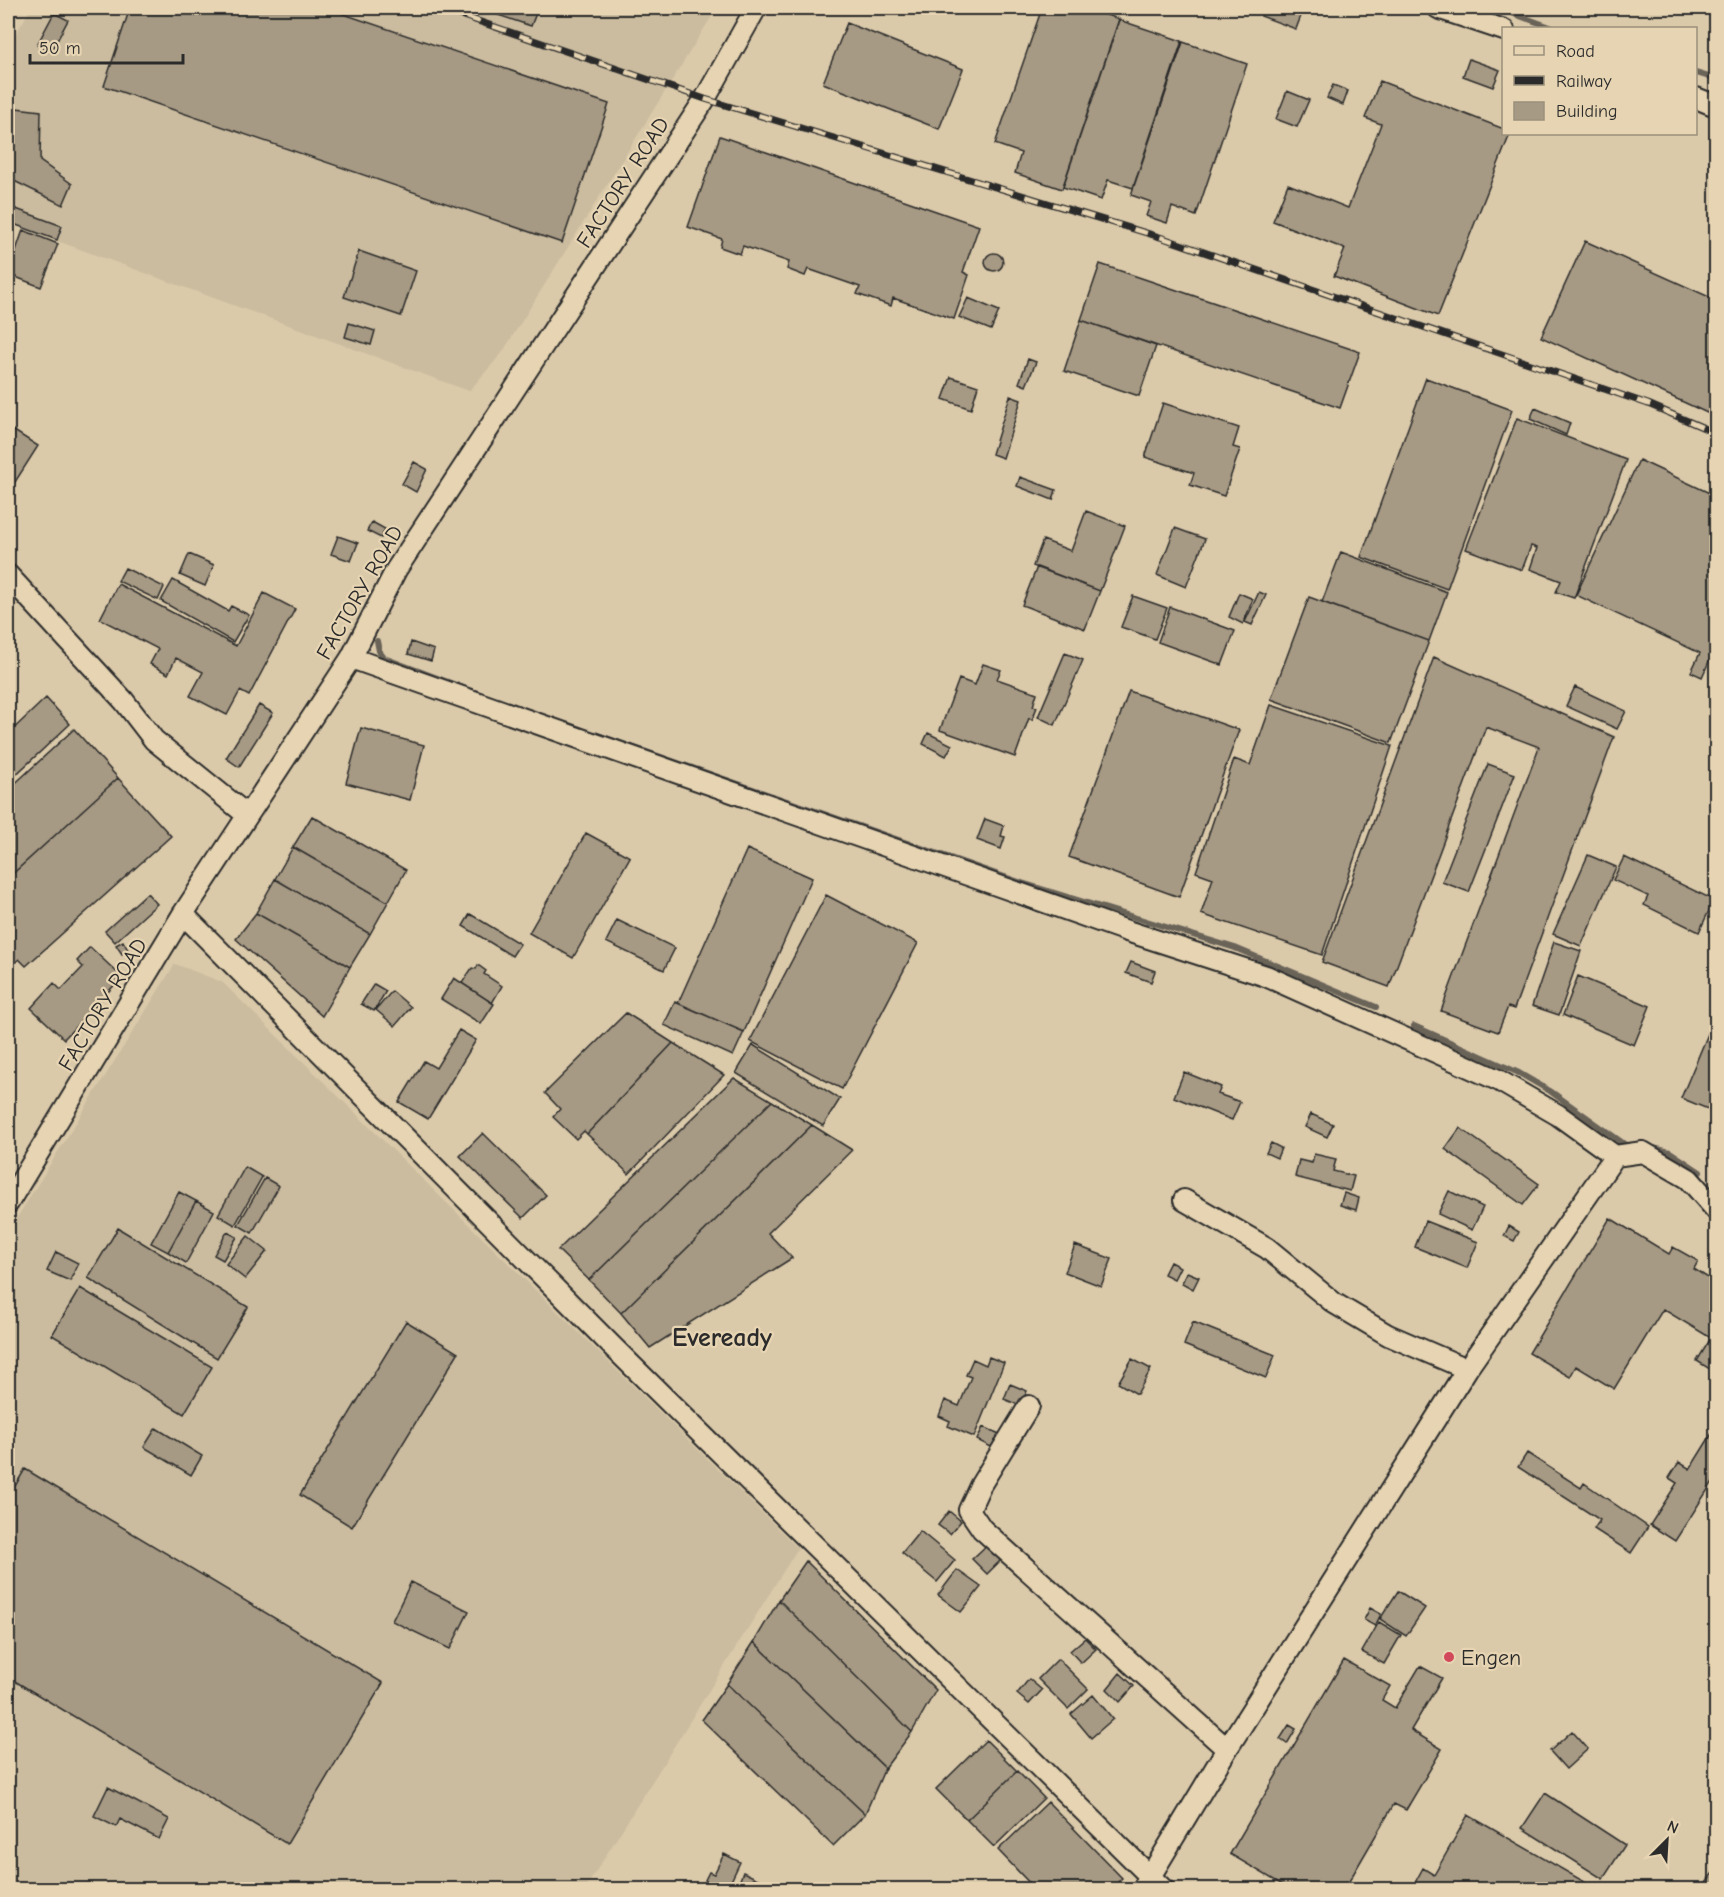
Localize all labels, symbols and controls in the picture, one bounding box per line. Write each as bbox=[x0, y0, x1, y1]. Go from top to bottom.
scale bar bbox=[30, 27, 183, 65]
legend bbox=[1502, 27, 1697, 135]
text: 50 m bbox=[39, 38, 81, 59]
text: Road bbox=[1556, 41, 1595, 62]
text: Railway bbox=[1556, 71, 1613, 92]
text: Building bbox=[1556, 101, 1618, 122]
street label: FACTORY ROAD bbox=[571, 112, 675, 253]
street label: FACTORY ROAD bbox=[311, 521, 409, 664]
street label: FACTORY ROAD bbox=[53, 933, 153, 1076]
district label: Eveready bbox=[672, 1323, 772, 1353]
place label: Engen bbox=[1461, 1645, 1521, 1671]
marker: Engen bbox=[1442, 1650, 1456, 1664]
north arrow bbox=[1637, 1810, 1697, 1870]
text: N bbox=[1664, 1817, 1681, 1838]

